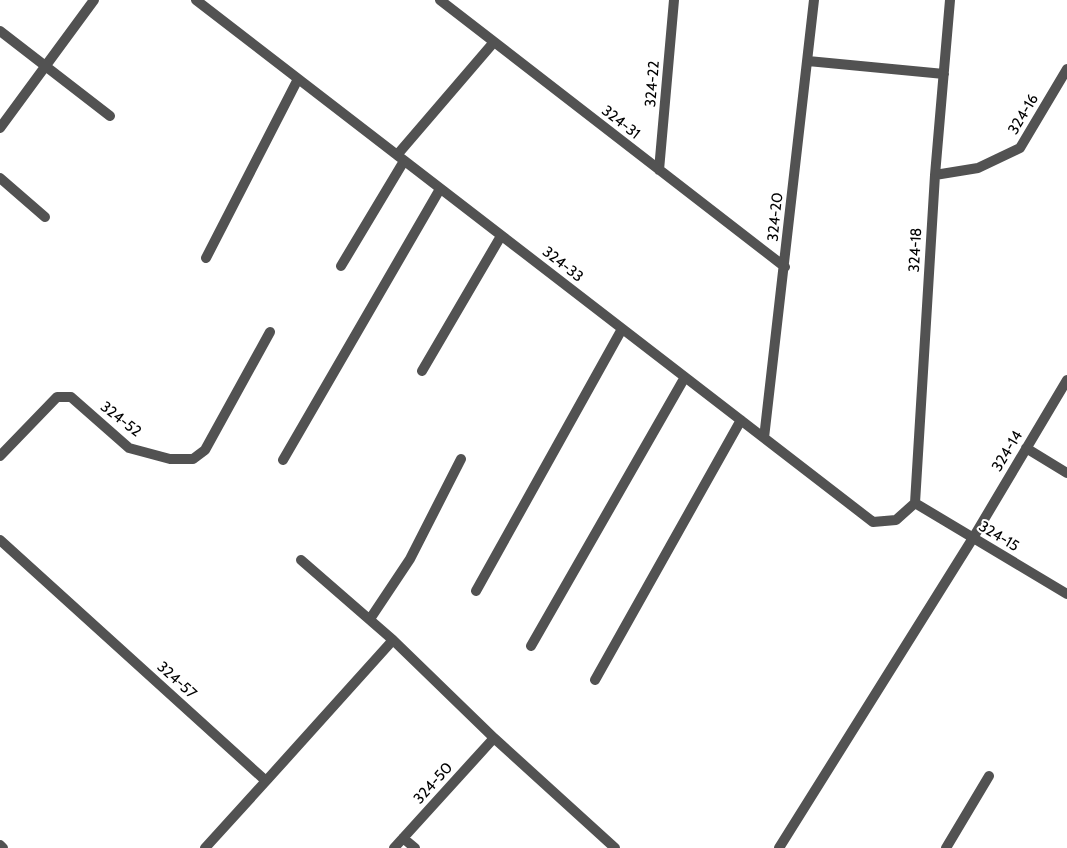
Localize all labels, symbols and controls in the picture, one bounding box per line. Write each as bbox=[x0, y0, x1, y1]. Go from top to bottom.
street label: 324-22 bbox=[641, 60, 663, 108]
street label: 324-16 bbox=[1004, 90, 1042, 138]
street label: 324-31 bbox=[598, 101, 644, 143]
street label: 324-20 bbox=[763, 192, 787, 242]
street label: 324-18 bbox=[905, 227, 925, 273]
street label: 324-33 bbox=[539, 242, 587, 286]
street label: 324-52 bbox=[97, 397, 145, 441]
street label: 324-14 bbox=[988, 427, 1026, 475]
street label: 324-15 bbox=[976, 517, 1022, 555]
street label: 324-57 bbox=[154, 658, 201, 703]
street label: 324-50 bbox=[410, 759, 456, 807]

